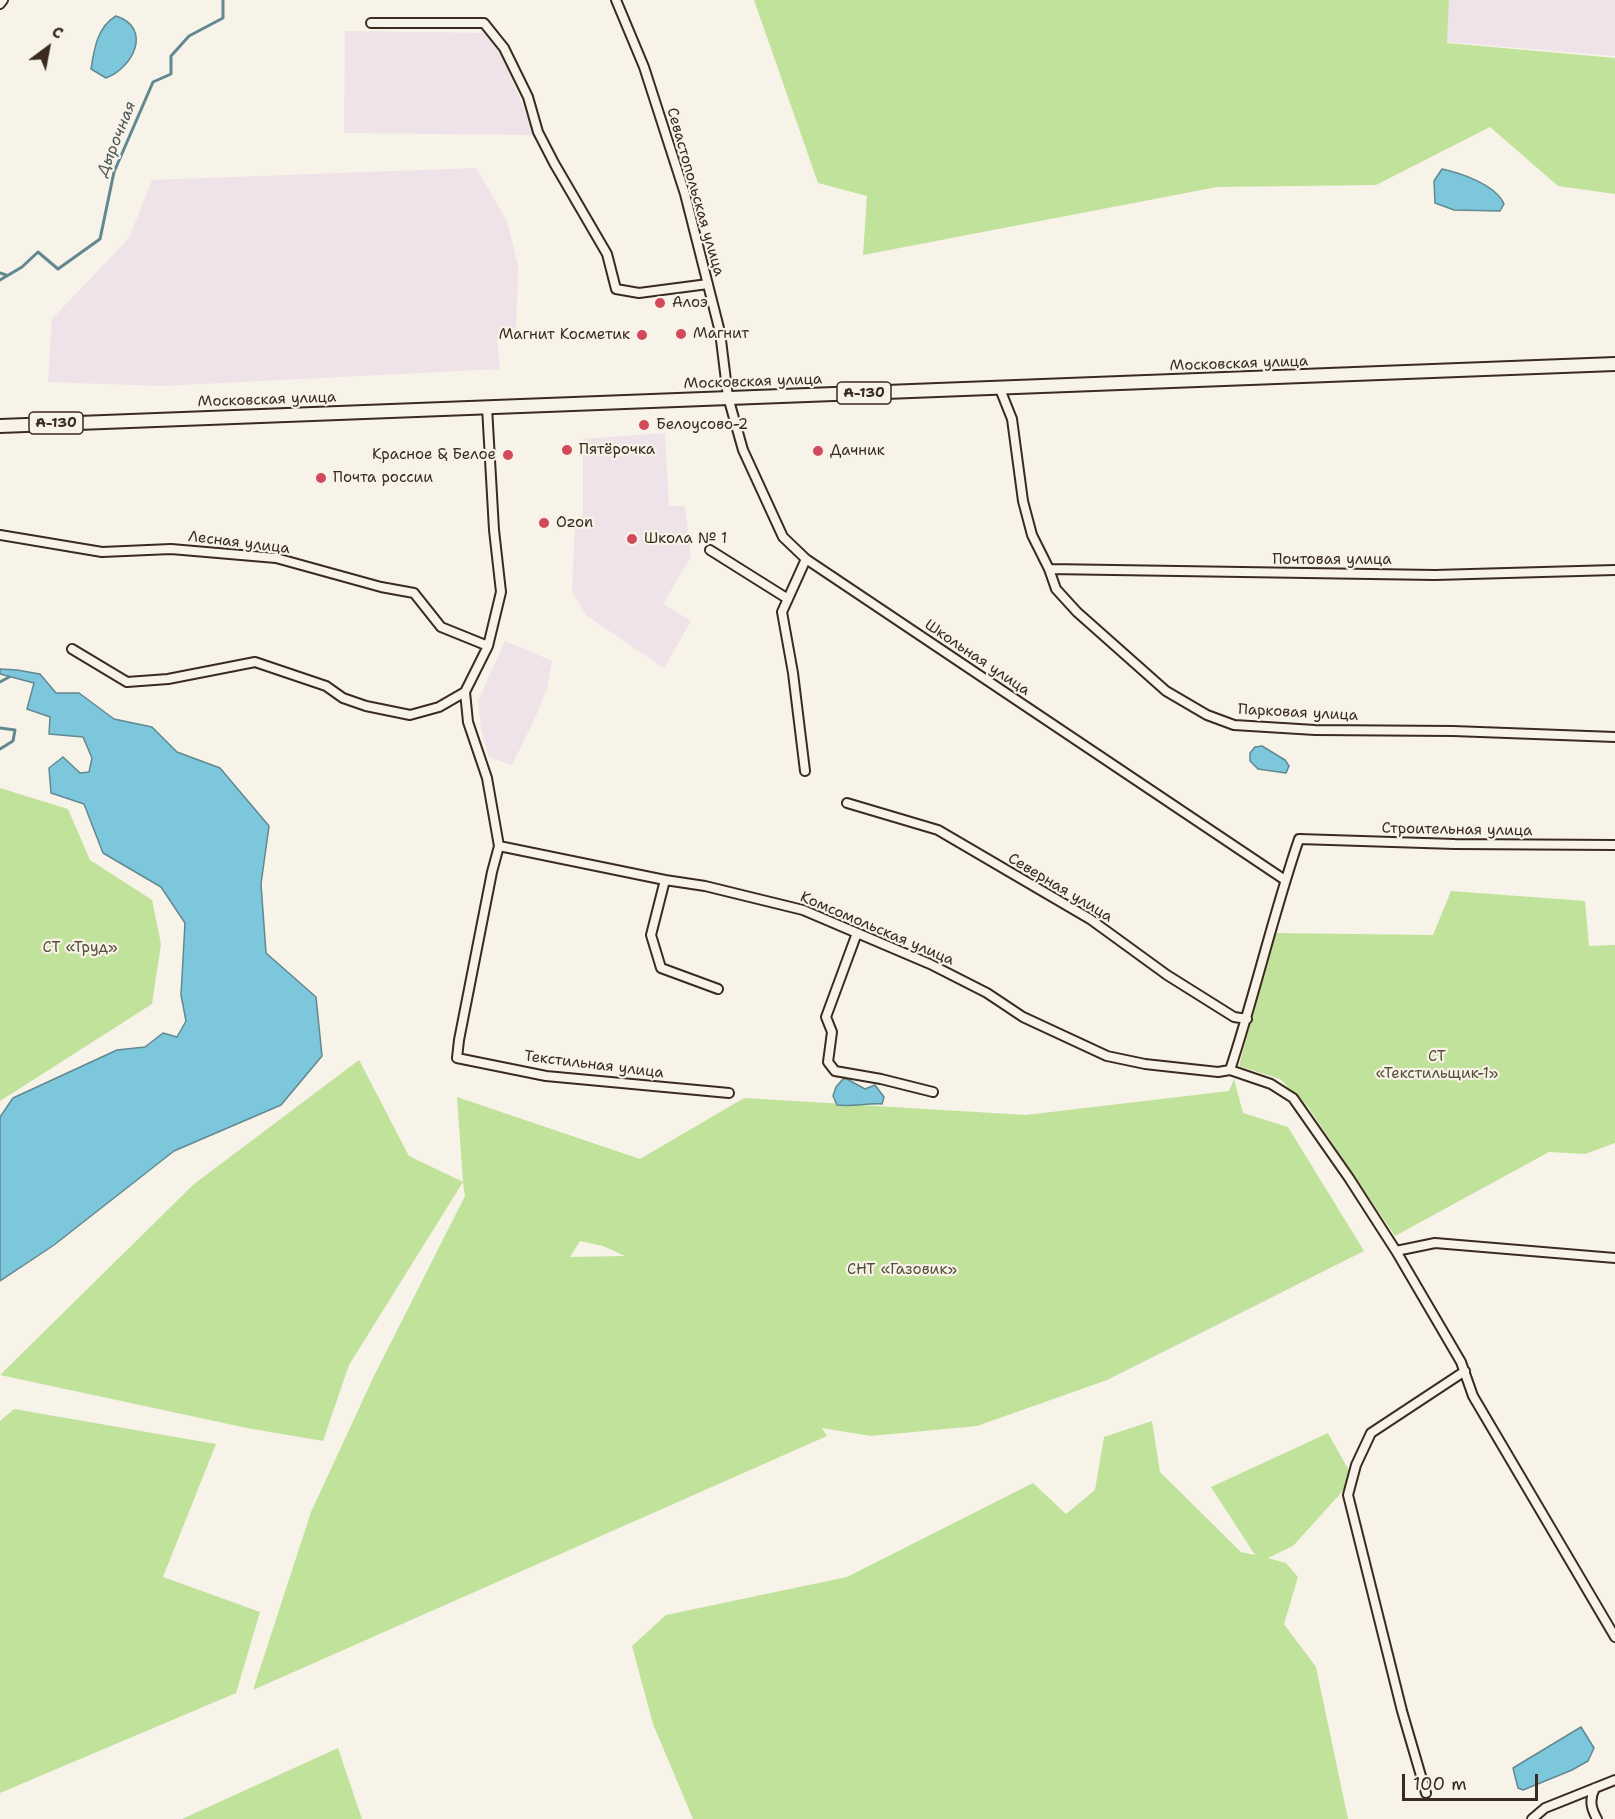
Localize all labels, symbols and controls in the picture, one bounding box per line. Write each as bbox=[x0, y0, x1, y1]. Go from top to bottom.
north arrow bbox=[18, 18, 78, 78]
text: С bbox=[48, 21, 68, 44]
water label: Дырочная bbox=[93, 99, 141, 179]
street label: Севастопольская улица bbox=[662, 106, 728, 278]
place label: Алоэ bbox=[672, 294, 708, 312]
marker: Алоэ bbox=[653, 296, 667, 310]
place label: Магнит bbox=[693, 325, 749, 343]
place label: Магнит Косметик bbox=[499, 326, 630, 344]
marker: Магнит bbox=[674, 327, 688, 341]
marker: Магнит Косметик bbox=[635, 328, 649, 342]
street label: Московская улица bbox=[1169, 353, 1309, 375]
street label: Московская улица bbox=[683, 371, 823, 393]
road number: А-130 bbox=[837, 382, 891, 404]
street label: Московская улица bbox=[197, 389, 337, 411]
road number: А-130 bbox=[29, 412, 83, 434]
place label: Белоусово-2 bbox=[656, 416, 748, 434]
marker: Белоусово-2 bbox=[637, 418, 651, 432]
place label: Пятёрочка bbox=[579, 441, 655, 459]
place label: Дачник bbox=[830, 442, 885, 460]
marker: Пятёрочка bbox=[560, 443, 574, 457]
marker: Дачник bbox=[811, 444, 825, 458]
place label: Красное & Белое bbox=[372, 446, 496, 464]
marker: Красное & Белое bbox=[501, 448, 515, 462]
place label: Почта россии bbox=[333, 469, 433, 487]
marker: Почта россии bbox=[314, 471, 328, 485]
place label: Ozon bbox=[556, 514, 593, 532]
marker: Ozon bbox=[537, 516, 551, 530]
street label: Лесная улица bbox=[187, 528, 291, 558]
place label: Школа № 1 bbox=[644, 530, 727, 548]
marker: Школа № 1 bbox=[625, 532, 639, 546]
street label: Почтовая улица bbox=[1272, 551, 1392, 569]
street label: Школьная улица bbox=[921, 616, 1033, 700]
street label: Парковая улица bbox=[1238, 701, 1358, 725]
street label: Строительная улица bbox=[1381, 820, 1533, 840]
street label: Северная улица bbox=[1004, 850, 1116, 926]
street label: Комсомольская улица bbox=[797, 888, 957, 970]
park label: СТ «Труд» bbox=[43, 939, 117, 957]
street label: Текстильная улица bbox=[523, 1048, 665, 1082]
park label: СТ «Текстильщик-1» bbox=[1376, 1048, 1498, 1083]
park label: СНТ «Газовик» bbox=[847, 1261, 957, 1279]
scale bar bbox=[1405, 1762, 1542, 1800]
text: 100 m bbox=[1413, 1772, 1467, 1796]

